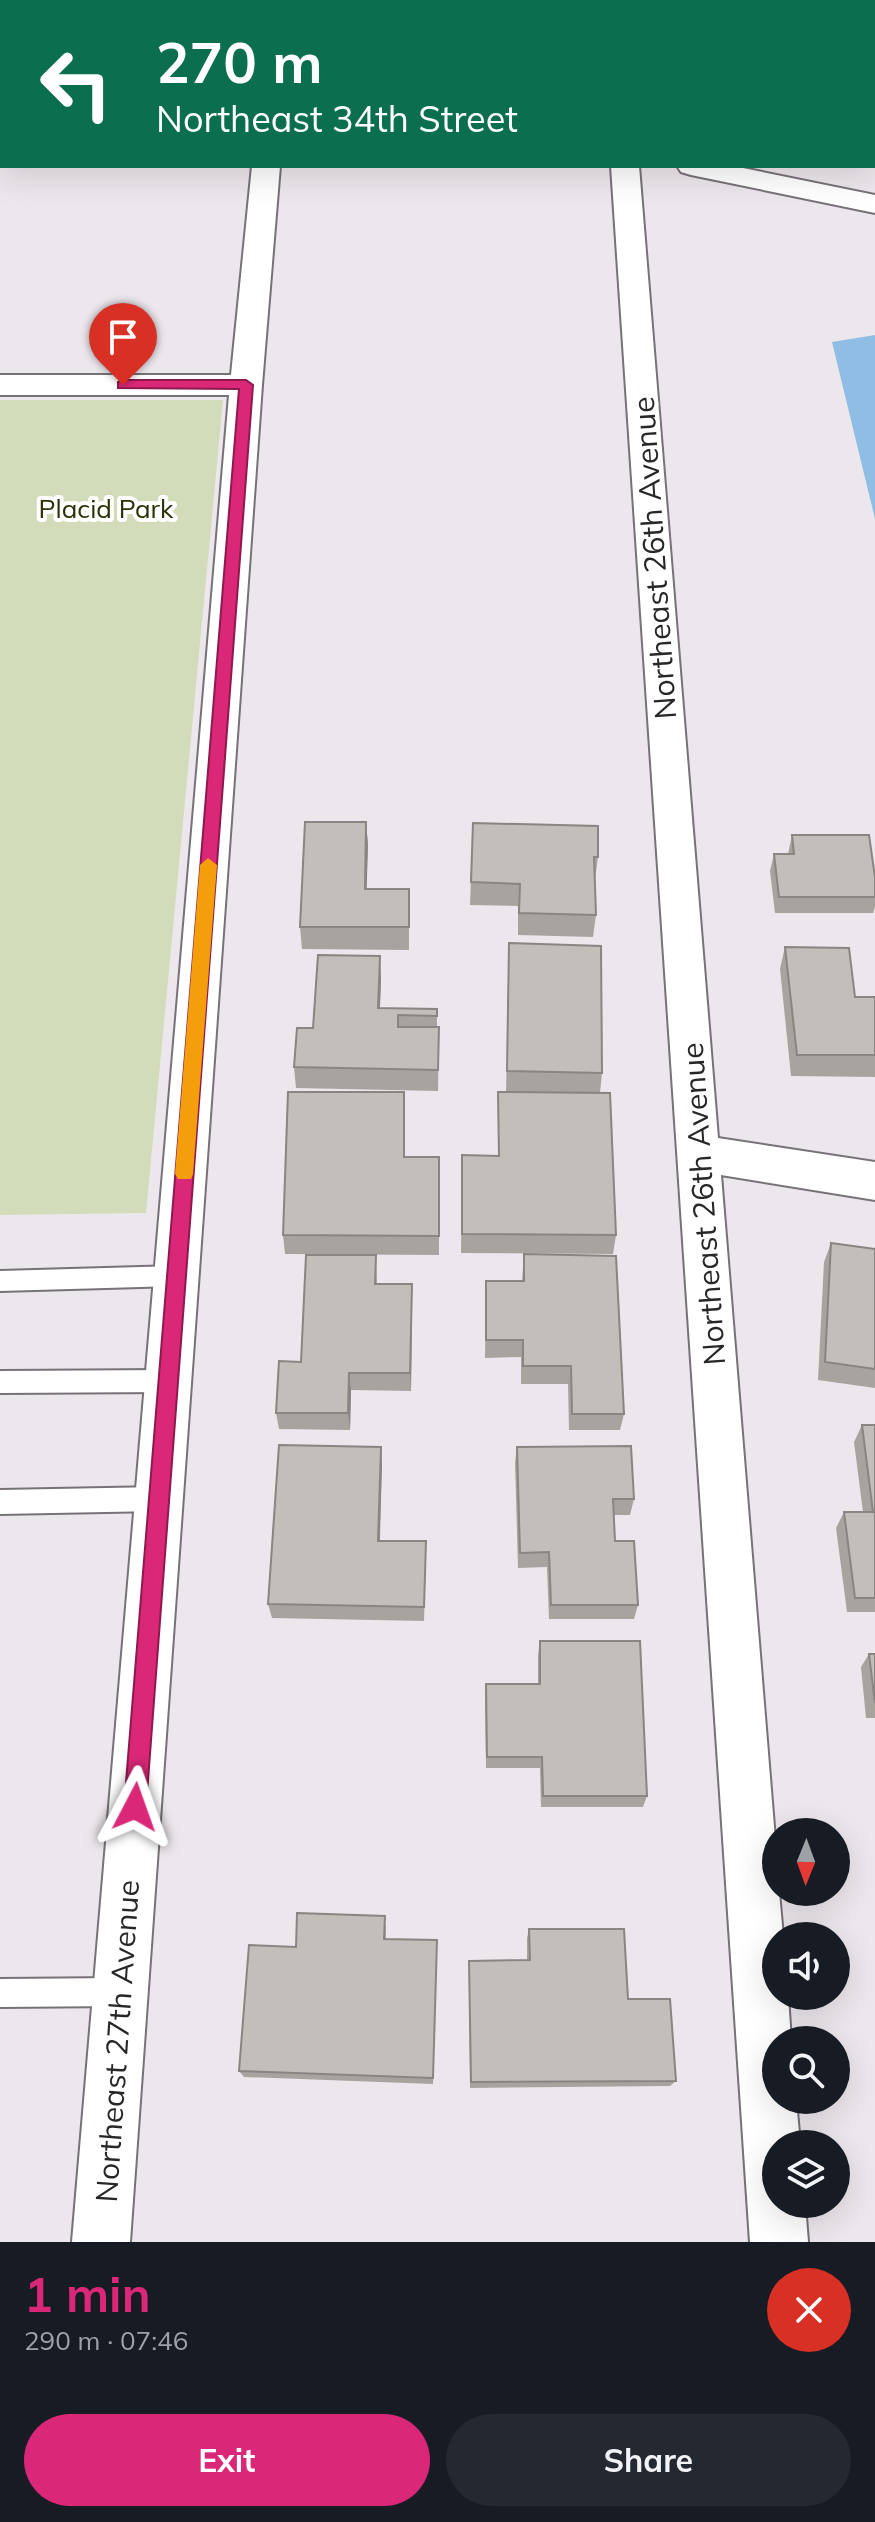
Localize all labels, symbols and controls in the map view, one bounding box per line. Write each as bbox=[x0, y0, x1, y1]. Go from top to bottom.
text: 270 m bbox=[156, 27, 323, 97]
icon: left bbox=[24, 32, 128, 136]
text: Northeast 34th Street bbox=[156, 96, 518, 141]
pin bbox=[89, 303, 157, 385]
icon: arrive bbox=[101, 315, 145, 359]
street label: Northeast 26th Avenue bbox=[624, 396, 684, 720]
park label: Placid Park bbox=[39, 492, 174, 525]
street label: Northeast 26th Avenue bbox=[673, 1042, 733, 1366]
position arrow bbox=[93, 1765, 177, 1849]
north arrow bbox=[762, 1818, 850, 1906]
map controls bbox=[762, 1818, 850, 2218]
street label: Northeast 27th Avenue bbox=[87, 1879, 147, 2203]
button: sound bbox=[762, 1922, 850, 2010]
button: search bbox=[762, 2026, 850, 2114]
button: layers bbox=[762, 2130, 850, 2218]
text: 1 min bbox=[24, 2264, 151, 2324]
button: close bbox=[767, 2268, 851, 2352]
text: 290 m · 07:46 bbox=[24, 2324, 188, 2357]
button: Exit bbox=[24, 2414, 430, 2506]
button: Share bbox=[446, 2414, 851, 2506]

